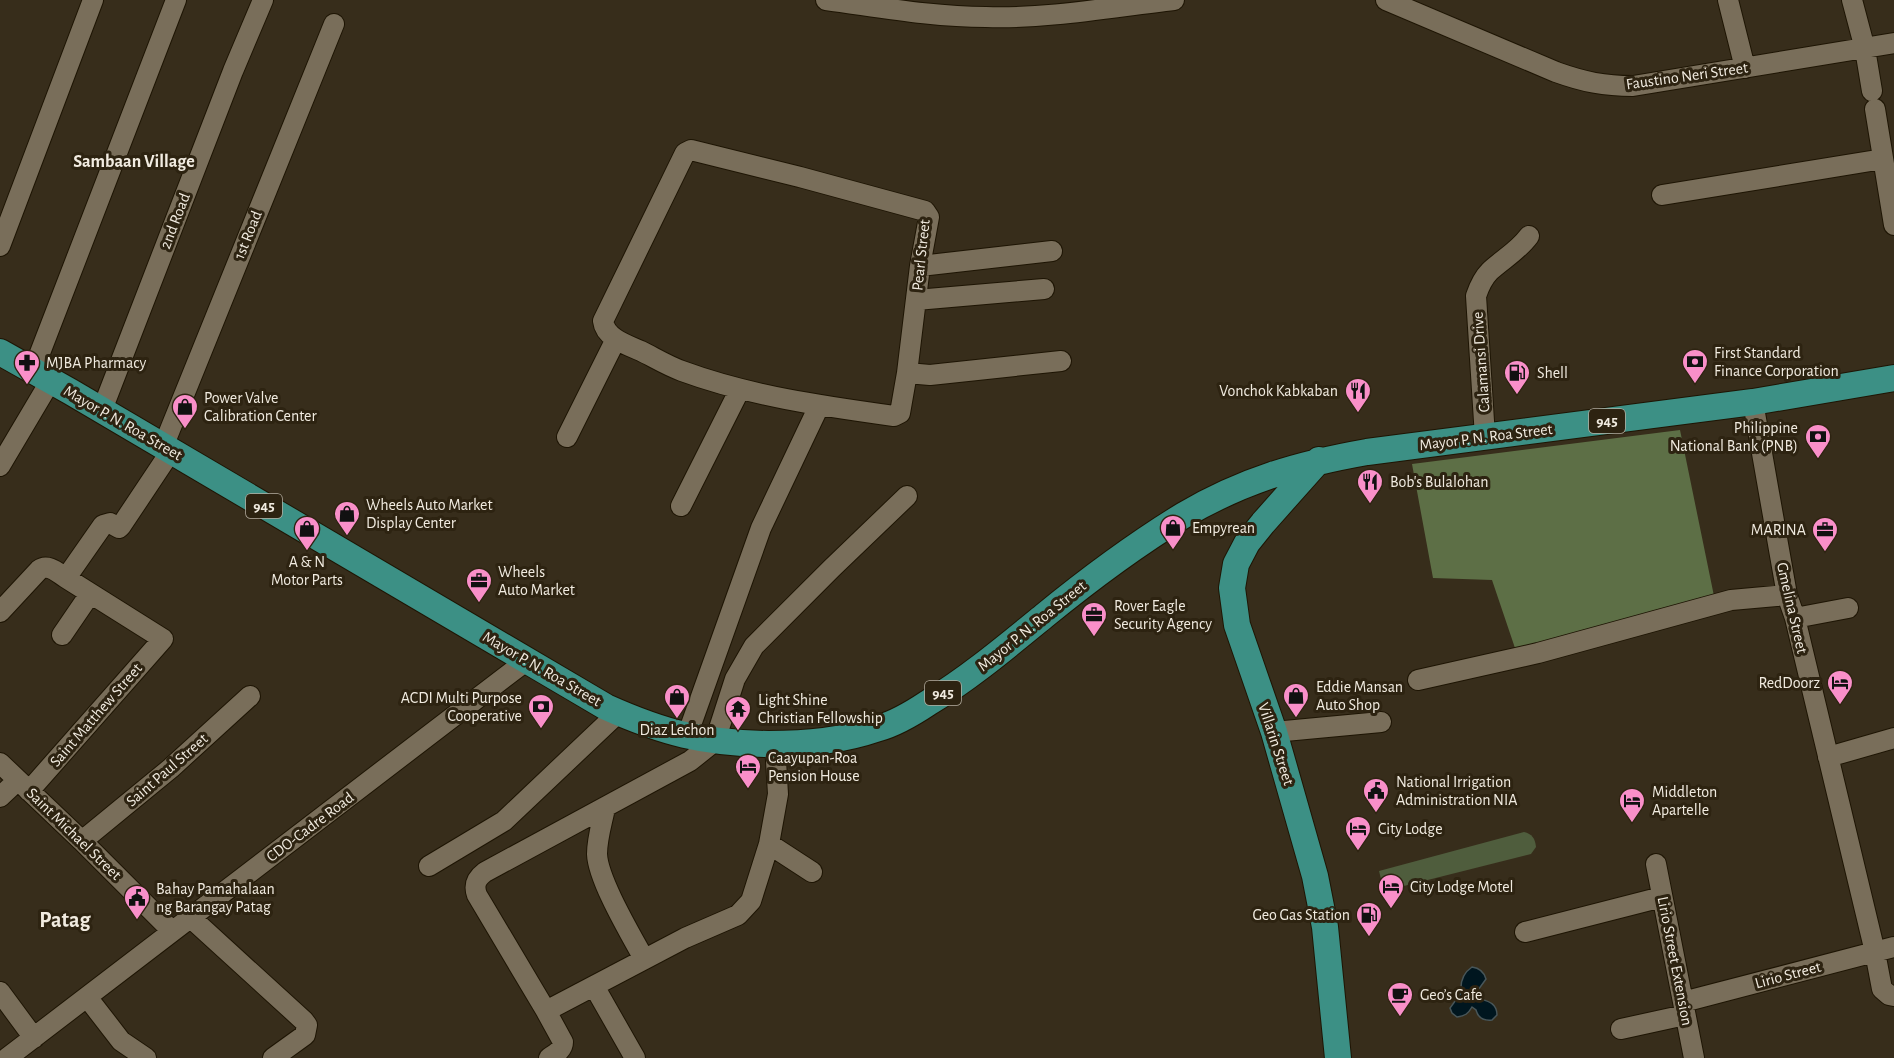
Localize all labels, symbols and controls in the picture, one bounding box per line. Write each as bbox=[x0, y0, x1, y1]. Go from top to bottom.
street label: Faustino Neri Street bbox=[1625, 60, 1749, 92]
district label: Sambaan Village bbox=[73, 153, 195, 171]
street label: 2nd Road bbox=[157, 191, 193, 251]
street label: 1st Road bbox=[231, 208, 265, 262]
street label: Pearl Street bbox=[909, 219, 933, 291]
street label: Calamansi Drive bbox=[1470, 311, 1492, 413]
place label: First Standard Finance Corporation bbox=[1714, 345, 1839, 379]
bank icon: First Standard Finance Corporation bbox=[1680, 347, 1710, 385]
pharmacy icon: MJBA Pharmacy bbox=[12, 348, 42, 386]
place label: MJBA Pharmacy bbox=[46, 355, 146, 372]
fuel station icon: Shell bbox=[1502, 358, 1532, 396]
place label: Shell bbox=[1537, 365, 1568, 381]
restaurant icon: Vonchok Kabkaban bbox=[1343, 376, 1373, 414]
street label: Mayor P. N. Roa Street bbox=[60, 383, 185, 464]
place label: Vonchok Kabkaban bbox=[1219, 383, 1338, 399]
place label: Power Valve Calibration Center bbox=[204, 390, 317, 424]
shop icon: Power Valve Calibration Center bbox=[170, 392, 200, 430]
road number: 945 bbox=[1589, 409, 1625, 433]
place label: Philippine National Bank (PNB) bbox=[1670, 420, 1798, 454]
street label: Mayor P. N. Roa Street bbox=[1418, 421, 1554, 454]
bank icon: Philippine National Bank (PNB) bbox=[1803, 422, 1833, 460]
restaurant icon: Bob's Bulalohan bbox=[1355, 467, 1385, 505]
place label: Bob's Bulalohan bbox=[1390, 474, 1489, 490]
road number: 945 bbox=[246, 494, 282, 518]
place label: Wheels Auto Market Display Center bbox=[366, 497, 493, 532]
shop icon: Wheels Auto Market Display Center bbox=[332, 499, 362, 537]
shop icon: Empyrean bbox=[1158, 513, 1188, 551]
shop icon: A & N Motor Parts bbox=[292, 514, 322, 552]
office icon: MARINA bbox=[1810, 515, 1840, 553]
place label: Empyrean bbox=[1192, 520, 1255, 537]
place label: MARINA bbox=[1751, 522, 1806, 538]
place label: A & N Motor Parts bbox=[271, 554, 343, 588]
street label: Gmelina Street bbox=[1774, 561, 1810, 655]
place label: Wheels Auto Market bbox=[498, 564, 575, 598]
office icon: Wheels Auto Market bbox=[464, 566, 494, 604]
street label: Mayor P. N. Roa Street bbox=[975, 578, 1090, 675]
place label: Rover Eagle Security Agency bbox=[1114, 598, 1212, 633]
office icon: Rover Eagle Security Agency bbox=[1079, 600, 1109, 638]
street label: Mayor P. N. Roa Street bbox=[479, 629, 604, 710]
street label: Saint Matthew Street bbox=[47, 660, 145, 770]
hotel icon: RedDoorz bbox=[1825, 668, 1855, 706]
place label: RedDoorz bbox=[1758, 675, 1820, 691]
place label: Eddie Mansan Auto Shop bbox=[1316, 679, 1403, 713]
road number: 945 bbox=[925, 681, 961, 705]
shop icon: Eddie Mansan Auto Shop bbox=[1281, 681, 1311, 719]
shop icon: Diaz Lechon bbox=[662, 682, 692, 720]
place label: ACDI Multi Purpose Cooperative bbox=[401, 690, 522, 724]
bank icon: ACDI Multi Purpose Cooperative bbox=[526, 692, 556, 730]
place label: Light Shine Christian Fellowship bbox=[758, 692, 883, 726]
temple icon: Light Shine Christian Fellowship bbox=[723, 694, 753, 732]
street label: Villarin Street bbox=[1255, 701, 1297, 787]
place label: Diaz Lechon bbox=[639, 722, 715, 738]
street label: Saint Paul Street bbox=[123, 730, 211, 810]
place label: Caayupan-Roa Pension House bbox=[768, 750, 860, 784]
hotel icon: Caayupan-Roa Pension House bbox=[733, 752, 763, 790]
place label: National Irrigation Administration NIA bbox=[1396, 774, 1518, 808]
public building icon: National Irrigation Administration NIA bbox=[1361, 776, 1391, 814]
place label: Middleton Apartelle bbox=[1652, 784, 1717, 818]
street label: Saint Michael Street bbox=[24, 785, 124, 883]
hotel icon: Middleton Apartelle bbox=[1617, 786, 1647, 824]
street label: CDO-Cadre Road bbox=[263, 789, 357, 865]
hotel icon: City Lodge bbox=[1343, 814, 1373, 852]
place label: City Lodge bbox=[1378, 821, 1443, 838]
hotel icon: City Lodge Motel bbox=[1376, 872, 1406, 910]
place label: City Lodge Motel bbox=[1410, 879, 1514, 896]
place label: Bahay Pamahalaan ng Barangay Patag bbox=[156, 881, 275, 916]
public building icon: Bahay Pamahalaan ng Barangay Patag bbox=[122, 883, 152, 921]
street label: Lirio Street Extension bbox=[1655, 895, 1695, 1027]
fuel station icon: Geo Gas Station bbox=[1354, 900, 1384, 938]
place label: Geo Gas Station bbox=[1252, 907, 1350, 923]
district label: Patag bbox=[39, 909, 92, 931]
street label: Lirio Street bbox=[1753, 959, 1823, 991]
cafe icon: Geo’s Cafe bbox=[1385, 980, 1415, 1018]
place label: Geo’s Cafe bbox=[1420, 987, 1482, 1003]

